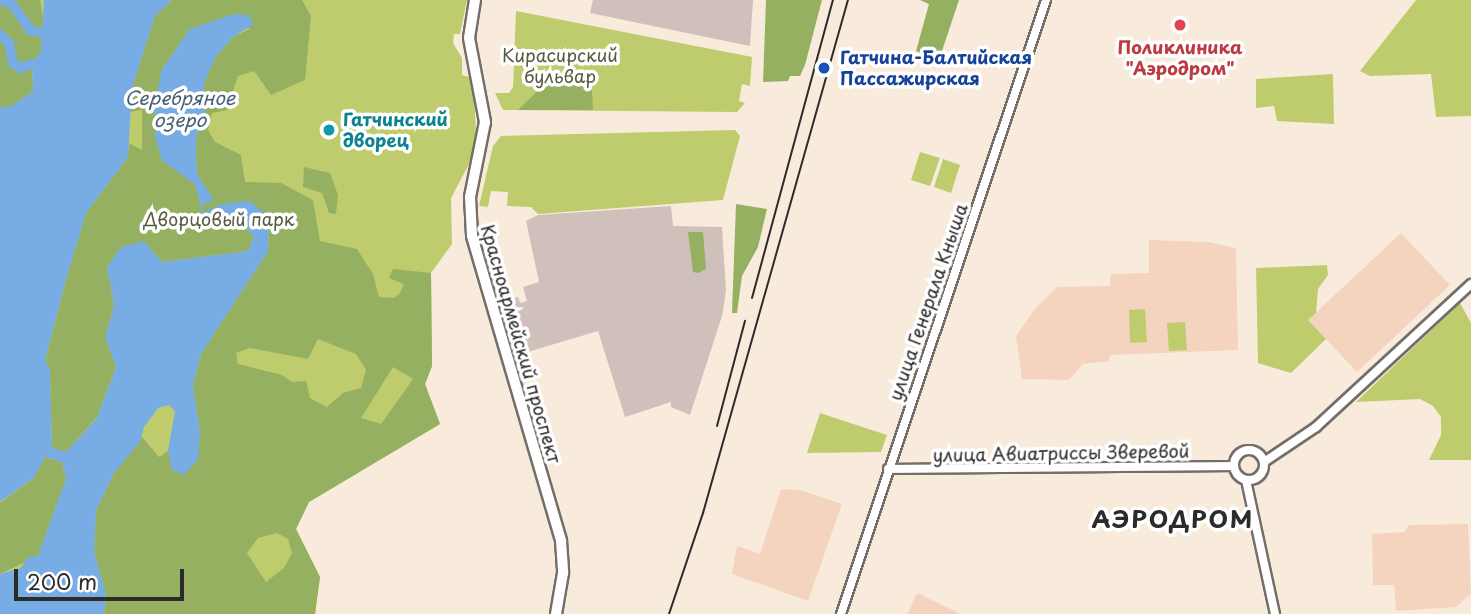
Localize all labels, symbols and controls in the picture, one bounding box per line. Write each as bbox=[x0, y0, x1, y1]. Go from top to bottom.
marker: Поликлиника "Аэродром" bbox=[1170, 15, 1190, 35]
place label: Поликлиника "Аэродром" bbox=[1118, 37, 1242, 80]
park label: Кирасирский бульвар bbox=[502, 45, 618, 88]
place label: Гатчина-Балтийская Пассажирская bbox=[840, 47, 1032, 90]
marker: Гатчина-Балтийская Пассажирская bbox=[814, 58, 834, 78]
water label: Серебряное озеро bbox=[124, 87, 236, 131]
place label: Гатчинский дворец bbox=[343, 109, 448, 152]
marker: Гатчинский дворец bbox=[321, 122, 337, 138]
street label: улица Генерала Кныша bbox=[884, 200, 972, 404]
park label: Дворцовый парк bbox=[144, 208, 294, 230]
street label: Красноармейский проспект bbox=[477, 222, 565, 466]
street label: улица Авиатриссы Зверевой bbox=[932, 440, 1190, 466]
district label: АЭРОДРОМ bbox=[1092, 505, 1254, 533]
scale bar bbox=[18, 554, 187, 598]
text: 200 m bbox=[27, 565, 97, 597]

